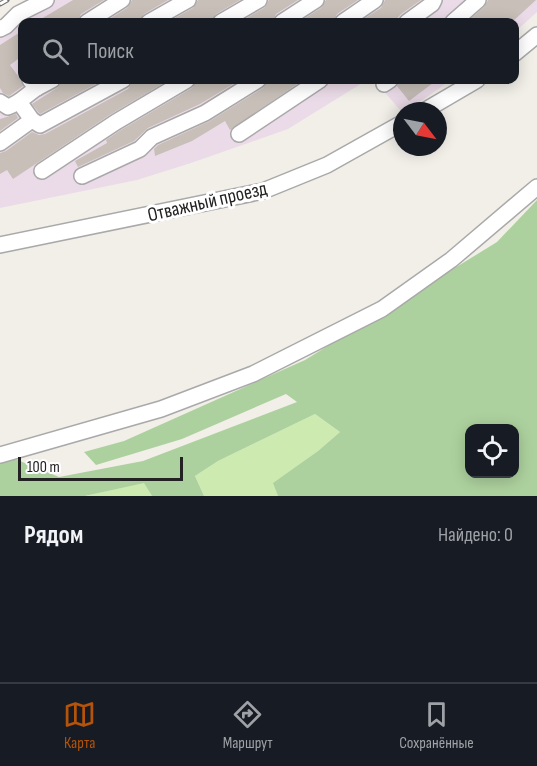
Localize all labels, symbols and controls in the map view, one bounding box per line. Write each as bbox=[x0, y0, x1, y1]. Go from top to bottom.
search box bbox=[18, 18, 519, 84]
icon: search bbox=[39, 35, 72, 68]
text: Поиск bbox=[87, 38, 133, 65]
north arrow bbox=[393, 102, 447, 156]
street label: Отважный проезд bbox=[145, 176, 270, 227]
map controls bbox=[465, 424, 519, 478]
button: locate bbox=[465, 424, 519, 478]
scale bar bbox=[18, 454, 183, 482]
text: 100 m bbox=[27, 458, 60, 477]
text: Рядом bbox=[24, 520, 83, 551]
text: Найдено: 0 bbox=[438, 523, 513, 547]
tab: Карта bbox=[63, 698, 96, 753]
tab: Маршрут bbox=[223, 698, 273, 753]
tab: Сохранённые bbox=[399, 698, 474, 753]

